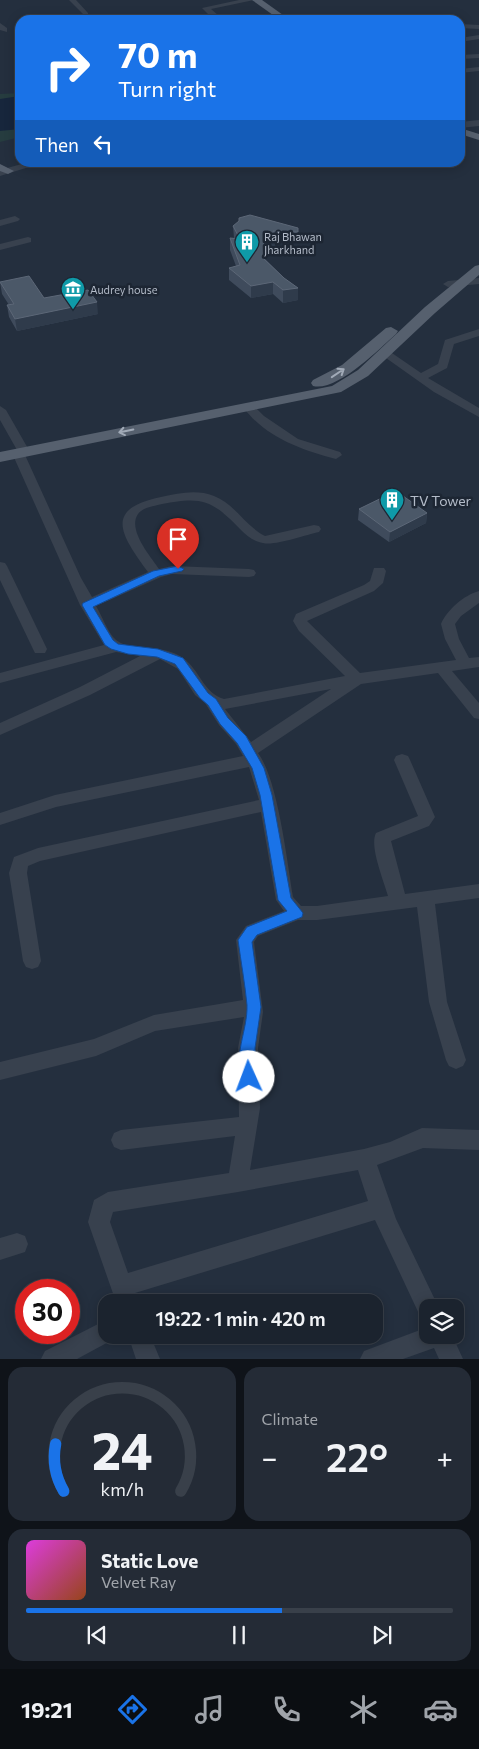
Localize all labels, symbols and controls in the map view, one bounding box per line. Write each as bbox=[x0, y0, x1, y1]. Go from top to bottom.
text: 70 m bbox=[118, 32, 198, 75]
icon: right bbox=[35, 35, 100, 100]
text: Turn right bbox=[118, 75, 216, 102]
icon: left bbox=[89, 130, 117, 158]
text: Then bbox=[35, 133, 79, 156]
building icon: Raj Bhawan Jharkhand bbox=[234, 229, 260, 263]
place label: Raj Bhawan Jharkhand bbox=[264, 230, 322, 257]
museum icon: Audrey house bbox=[60, 276, 86, 310]
place label: Audrey house bbox=[90, 283, 158, 296]
one-way arrow bbox=[331, 368, 345, 378]
one-way arrow bbox=[119, 427, 135, 436]
building icon: TV Tower bbox=[379, 487, 405, 521]
place label: TV Tower bbox=[410, 492, 472, 509]
pin bbox=[157, 518, 199, 569]
icon: arrive bbox=[164, 525, 192, 553]
position arrow bbox=[222, 1050, 274, 1102]
speed limit sign: 30 bbox=[15, 1279, 80, 1344]
map controls bbox=[419, 1299, 464, 1344]
button: layers bbox=[419, 1299, 464, 1344]
text: 19:22 · 1 min · 420 m bbox=[155, 1307, 326, 1330]
text: Climate bbox=[262, 1409, 318, 1428]
text: 24 bbox=[91, 1417, 152, 1481]
text: 22° bbox=[326, 1433, 388, 1480]
text: − bbox=[262, 1440, 277, 1474]
text: + bbox=[437, 1440, 453, 1474]
text: km/h bbox=[100, 1478, 143, 1500]
text: Static Love bbox=[101, 1549, 198, 1572]
text: Velvet Ray bbox=[101, 1572, 176, 1591]
icon: previous bbox=[83, 1621, 111, 1649]
icon: pause bbox=[225, 1621, 253, 1649]
icon: next bbox=[368, 1621, 396, 1649]
icon: directions bbox=[115, 1692, 150, 1727]
icon: music bbox=[192, 1692, 227, 1727]
icon: phone bbox=[269, 1692, 304, 1727]
icon: climate bbox=[346, 1692, 381, 1727]
icon: car bbox=[423, 1692, 458, 1727]
text: 19:21 bbox=[21, 1696, 73, 1723]

